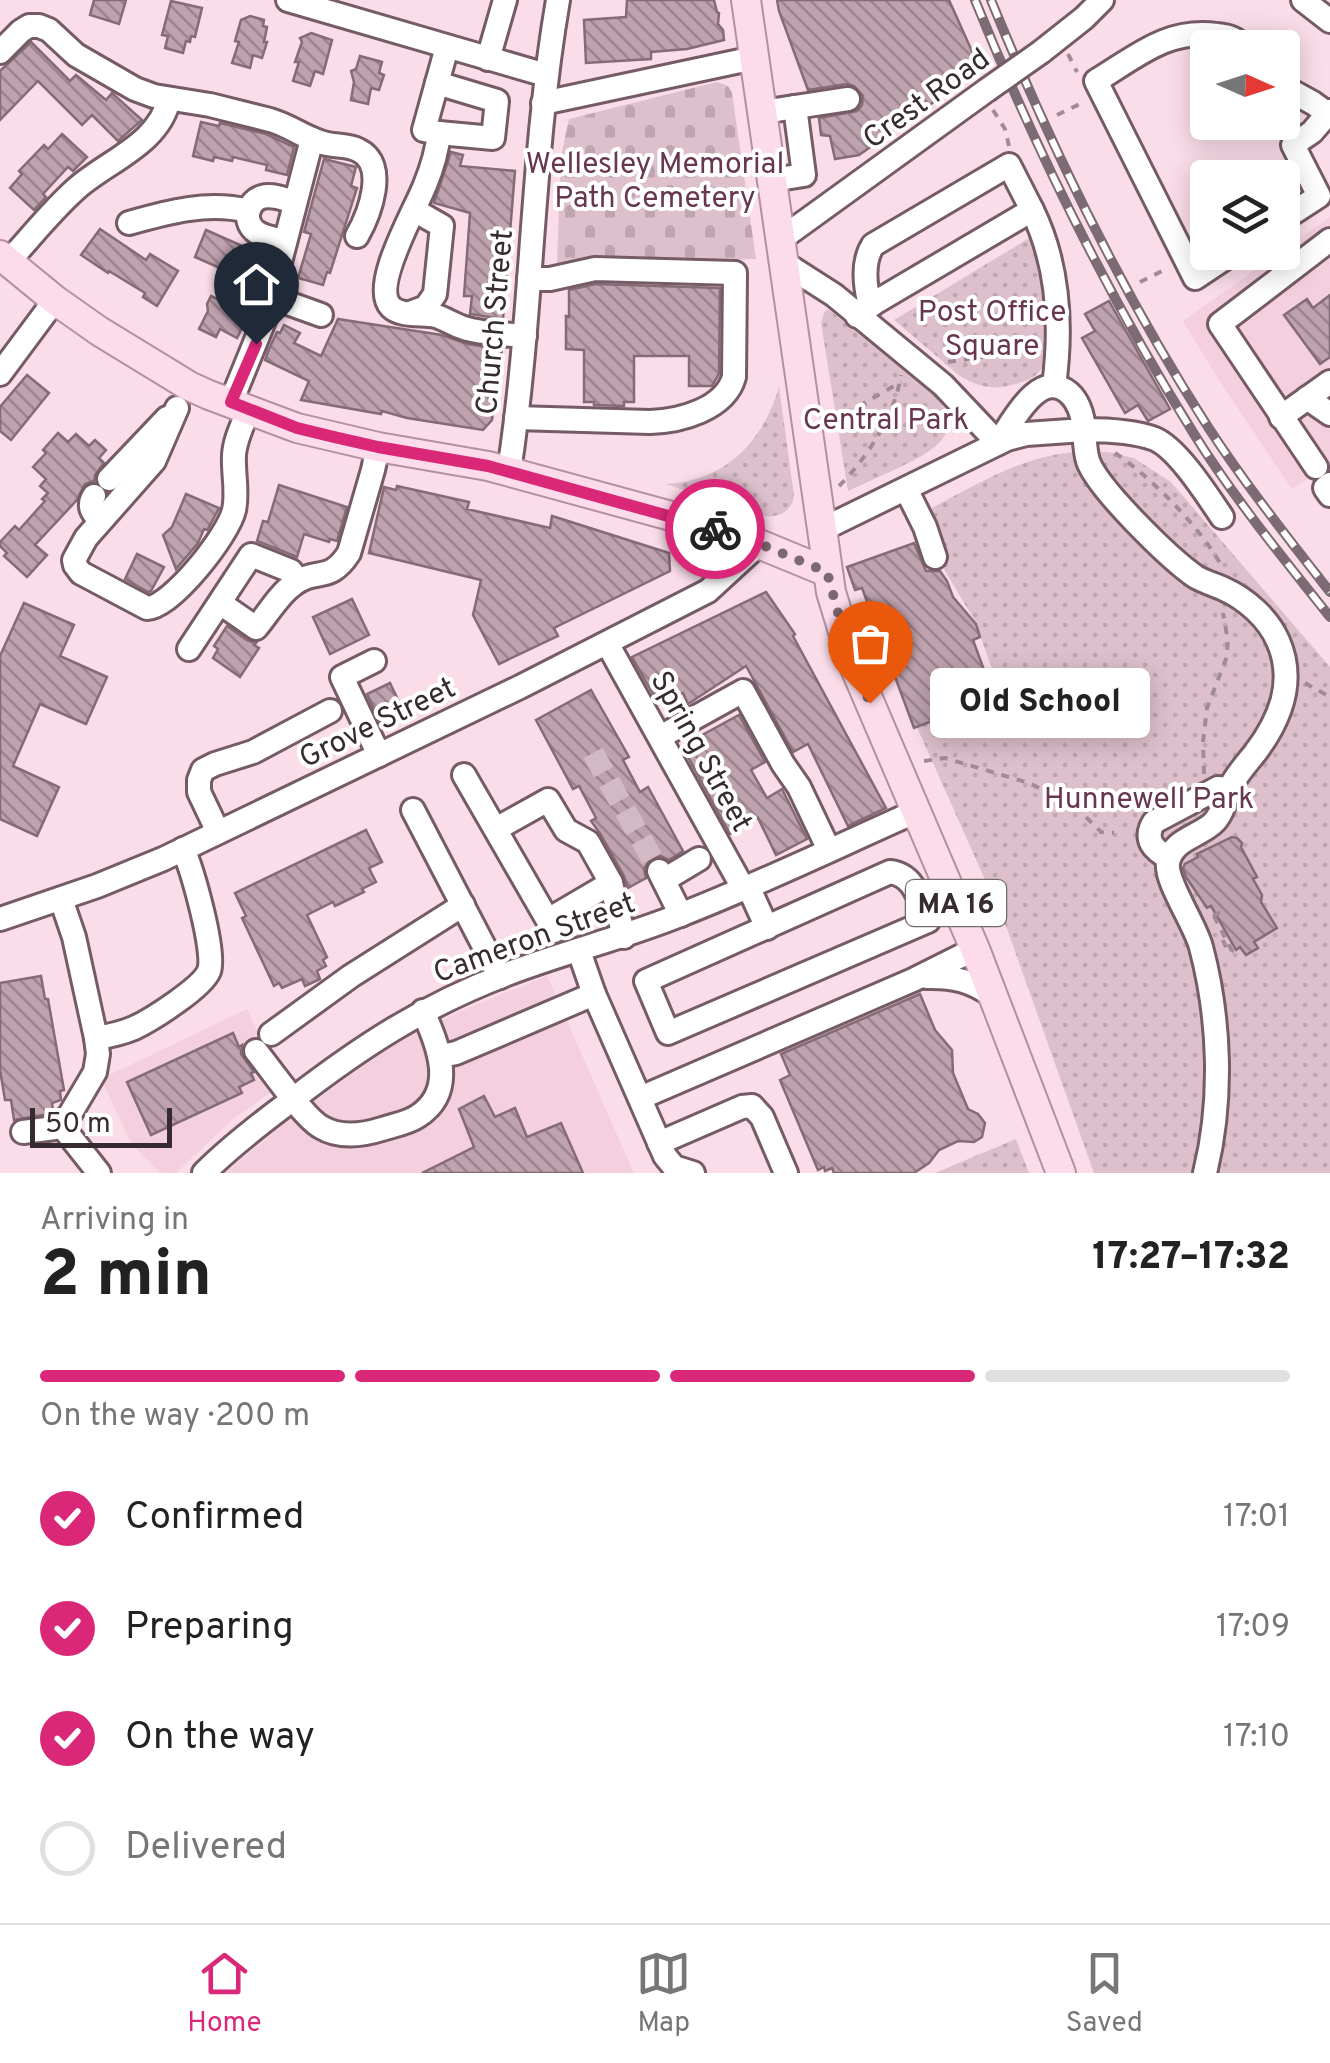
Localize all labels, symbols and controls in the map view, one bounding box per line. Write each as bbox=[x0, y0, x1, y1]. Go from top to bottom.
north arrow bbox=[1190, 30, 1300, 140]
map controls bbox=[1190, 30, 1300, 270]
street label: Crest Road bbox=[857, 42, 998, 158]
park label: Wellesley Memorial Path Cemetery bbox=[526, 147, 784, 218]
button: layers bbox=[1190, 160, 1300, 270]
street label: Church Street bbox=[470, 228, 523, 416]
pin bbox=[214, 242, 299, 345]
icon: home bbox=[229, 257, 284, 312]
park label: Post Office Square bbox=[918, 295, 1066, 366]
park label: Central Park bbox=[803, 403, 969, 440]
courier bbox=[665, 479, 765, 579]
icon: bike bbox=[688, 502, 743, 557]
pin bbox=[828, 601, 913, 704]
icon: bag bbox=[843, 616, 898, 671]
street label: Spring Street bbox=[641, 665, 759, 839]
callout: Old School bbox=[930, 668, 1150, 738]
street label: Grove Street bbox=[294, 671, 462, 778]
text: Old School bbox=[959, 683, 1121, 723]
park label: Hunnewell Park bbox=[1044, 782, 1254, 819]
road number: MA 16 bbox=[906, 880, 1006, 926]
street label: Cameron Street bbox=[429, 886, 641, 993]
scale bar bbox=[30, 1103, 172, 1148]
text: 50 m bbox=[45, 1107, 111, 1143]
text: Arriving in bbox=[40, 1201, 189, 1241]
text: 17:27–17:32 bbox=[1092, 1234, 1290, 1283]
text: 2 min bbox=[40, 1237, 212, 1319]
text: On the way · 200 m bbox=[40, 1397, 310, 1437]
icon: check bbox=[40, 1491, 95, 1546]
text: Confirmed bbox=[125, 1494, 304, 1543]
text: 17:01 bbox=[1223, 1498, 1290, 1538]
icon: check bbox=[40, 1601, 95, 1656]
text: Preparing bbox=[125, 1604, 294, 1653]
text: 17:09 bbox=[1216, 1608, 1290, 1648]
icon: check bbox=[40, 1711, 95, 1766]
text: On the way bbox=[125, 1714, 315, 1763]
text: 17:10 bbox=[1223, 1718, 1290, 1758]
text: Delivered bbox=[125, 1824, 287, 1873]
tab: Home bbox=[187, 1946, 262, 2042]
tab: Map bbox=[636, 1946, 691, 2042]
tab: Saved bbox=[1066, 1946, 1143, 2042]

